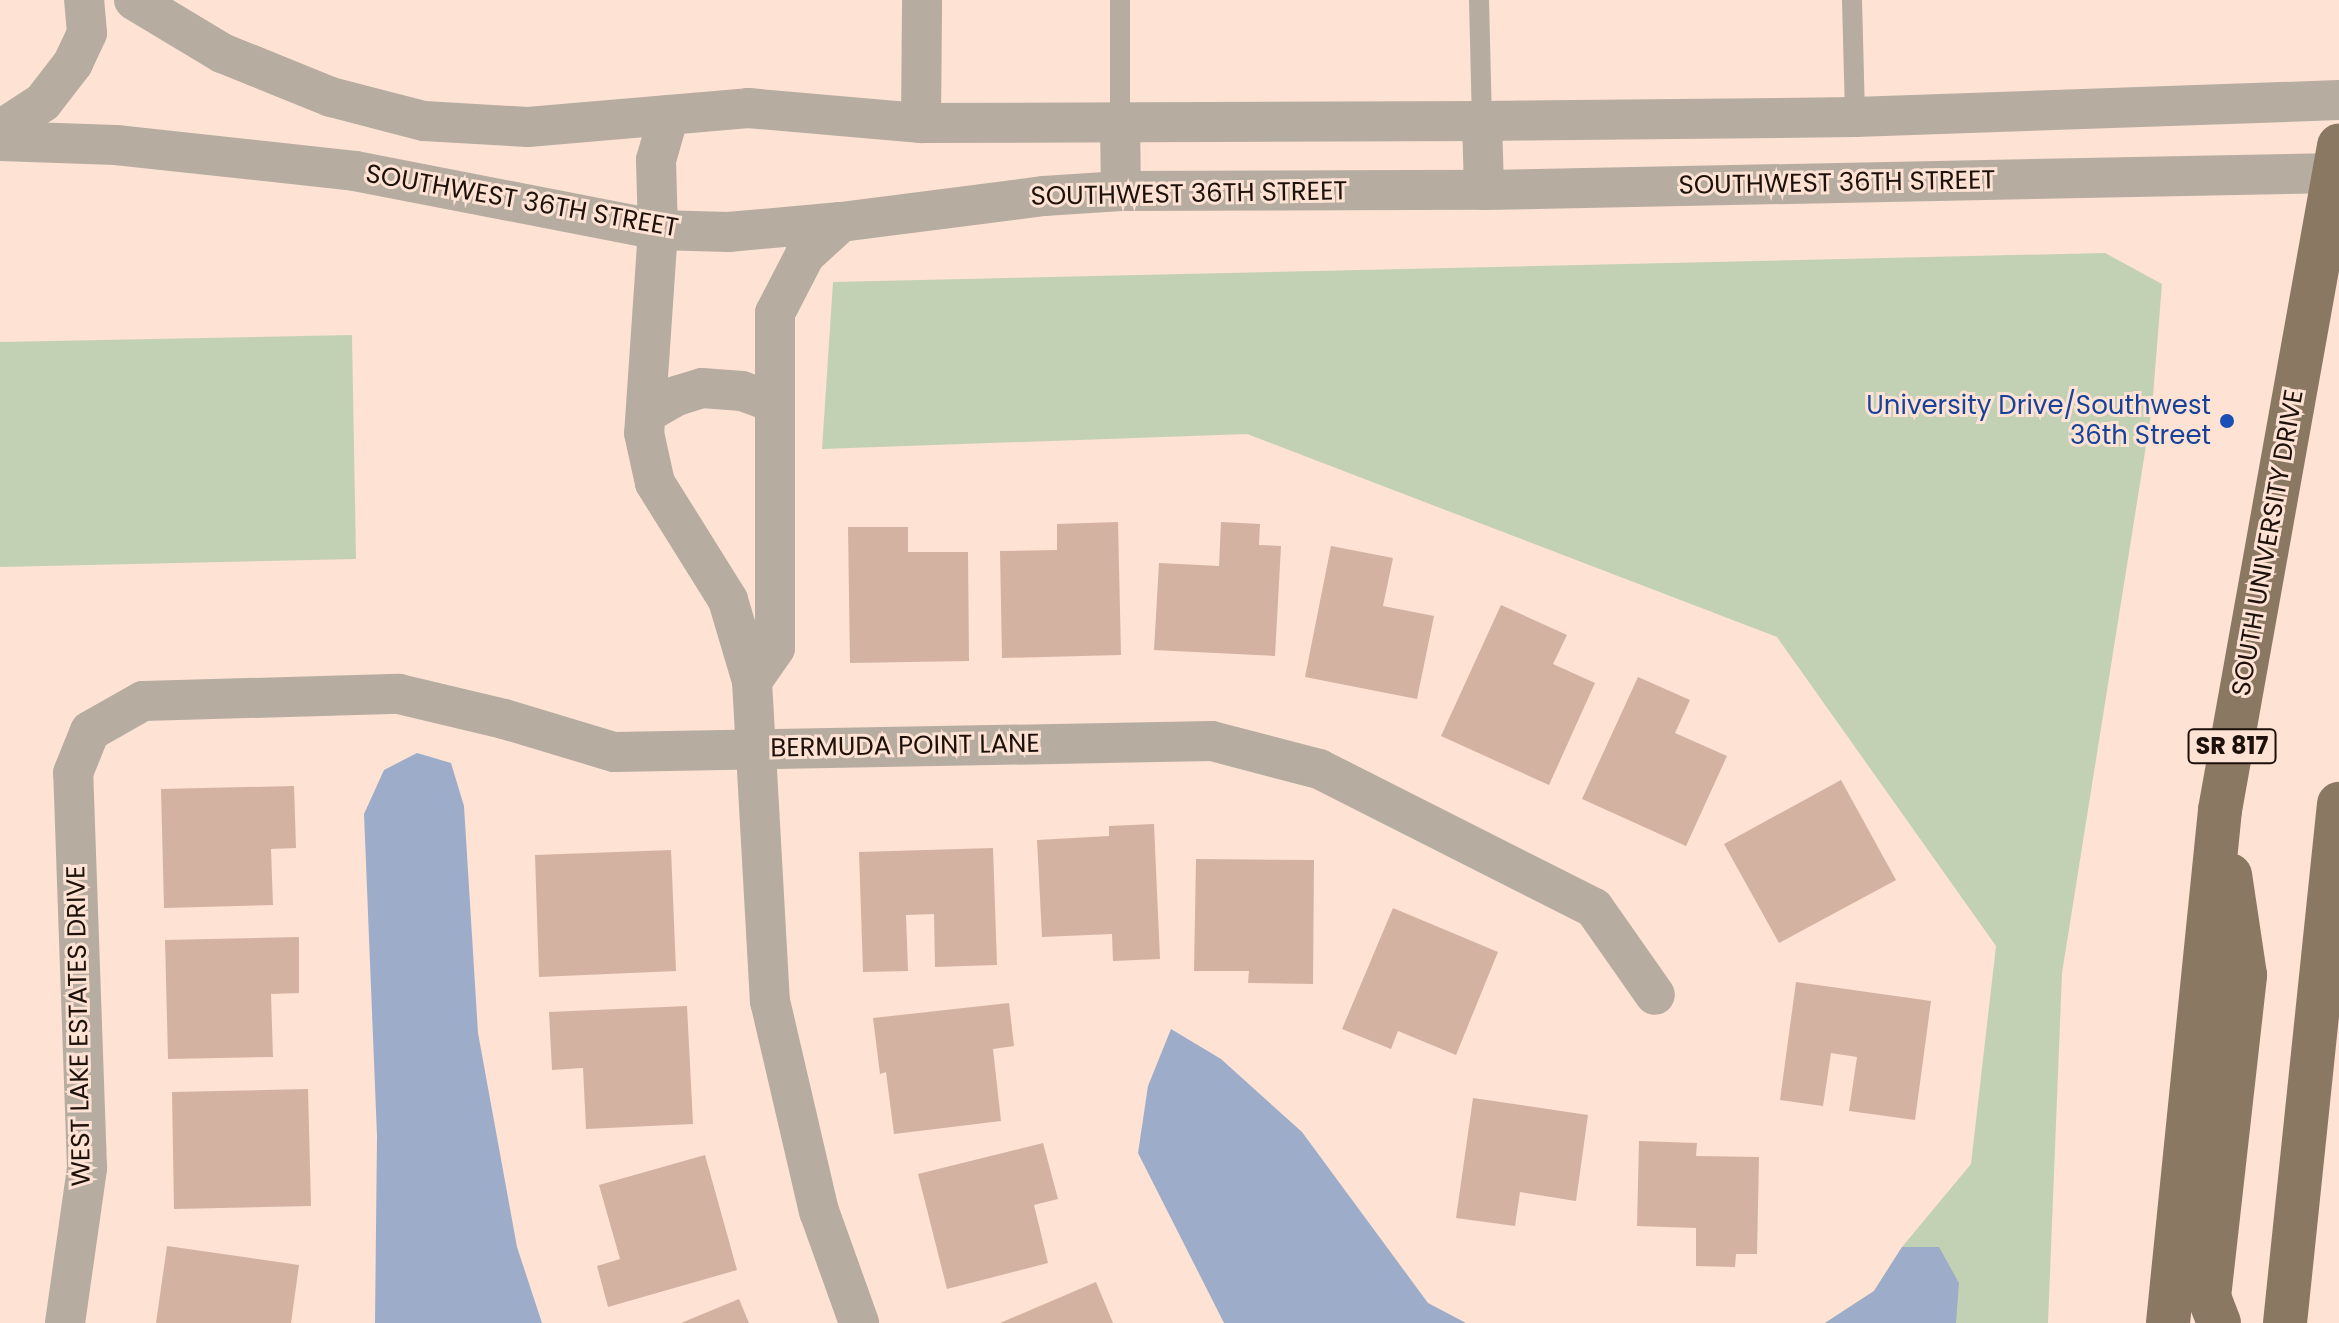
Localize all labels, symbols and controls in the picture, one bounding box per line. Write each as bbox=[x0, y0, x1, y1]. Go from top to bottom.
street label: SOUTHWEST 36TH STREET bbox=[363, 158, 681, 244]
street label: SOUTHWEST 36TH STREET bbox=[1678, 165, 1996, 201]
street label: SOUTHWEST 36TH STREET bbox=[1030, 176, 1348, 212]
street label: SOUTH UNIVERSITY DRIVE bbox=[2226, 387, 2310, 699]
place label: University Drive/Southwest 36th Street bbox=[1866, 390, 2211, 452]
marker: University Drive/Southwest 36th Street bbox=[2218, 412, 2236, 430]
road number: SR 817 bbox=[2186, 726, 2278, 766]
street label: BERMUDA POINT LANE bbox=[770, 728, 1040, 764]
street label: WEST LAKE ESTATES DRIVE bbox=[61, 865, 97, 1187]

